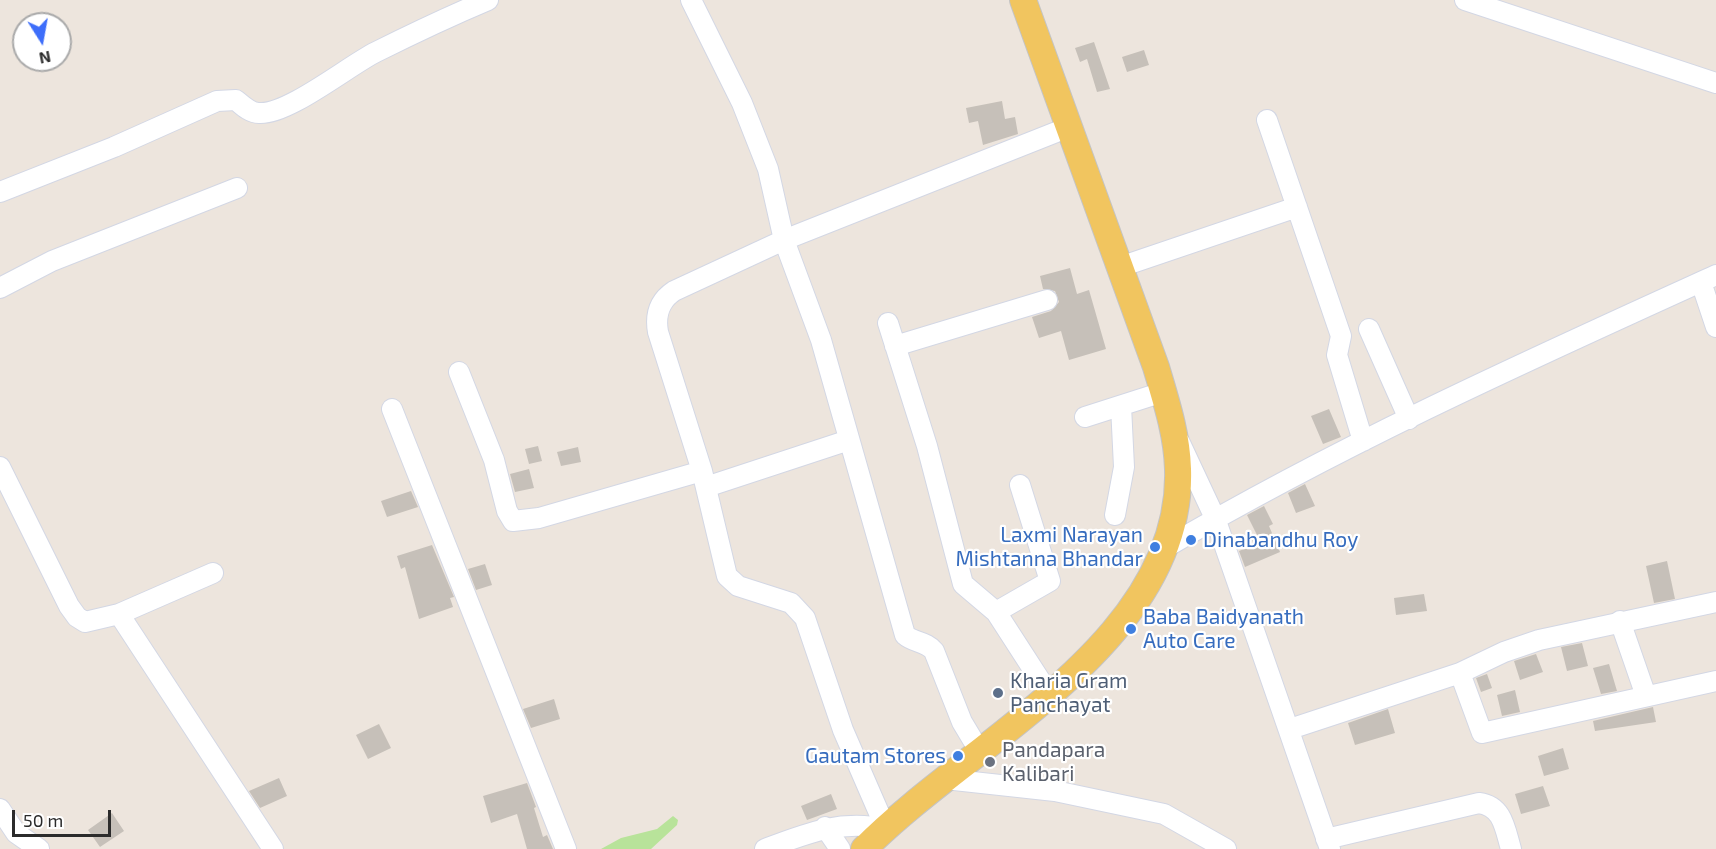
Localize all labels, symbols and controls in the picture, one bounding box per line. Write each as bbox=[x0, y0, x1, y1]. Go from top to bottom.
north arrow bbox=[12, 12, 72, 72]
text: N bbox=[38, 48, 53, 69]
place label: Laxmi Narayan Mishtanna Bhandar bbox=[955, 522, 1143, 572]
place label: Dinabandhu Roy bbox=[1203, 527, 1358, 553]
marker: Dinabandhu Roy bbox=[1184, 533, 1198, 547]
marker: Laxmi Narayan Mishtanna Bhandar bbox=[1148, 540, 1162, 554]
place label: Baba Baidyanath Auto Care bbox=[1143, 604, 1304, 654]
marker: Baba Baidyanath Auto Care bbox=[1124, 622, 1138, 636]
place label: Kharia Gram Panchayat bbox=[1010, 668, 1128, 718]
marker: Kharia Gram Panchayat bbox=[991, 686, 1005, 700]
place label: Pandapara Kalibari bbox=[1002, 737, 1105, 787]
place label: Gautam Stores bbox=[805, 743, 946, 769]
marker: Gautam Stores bbox=[951, 749, 965, 763]
marker: Pandapara Kalibari bbox=[983, 755, 997, 769]
scale bar bbox=[15, 798, 114, 836]
text: 50 m bbox=[23, 809, 63, 831]

